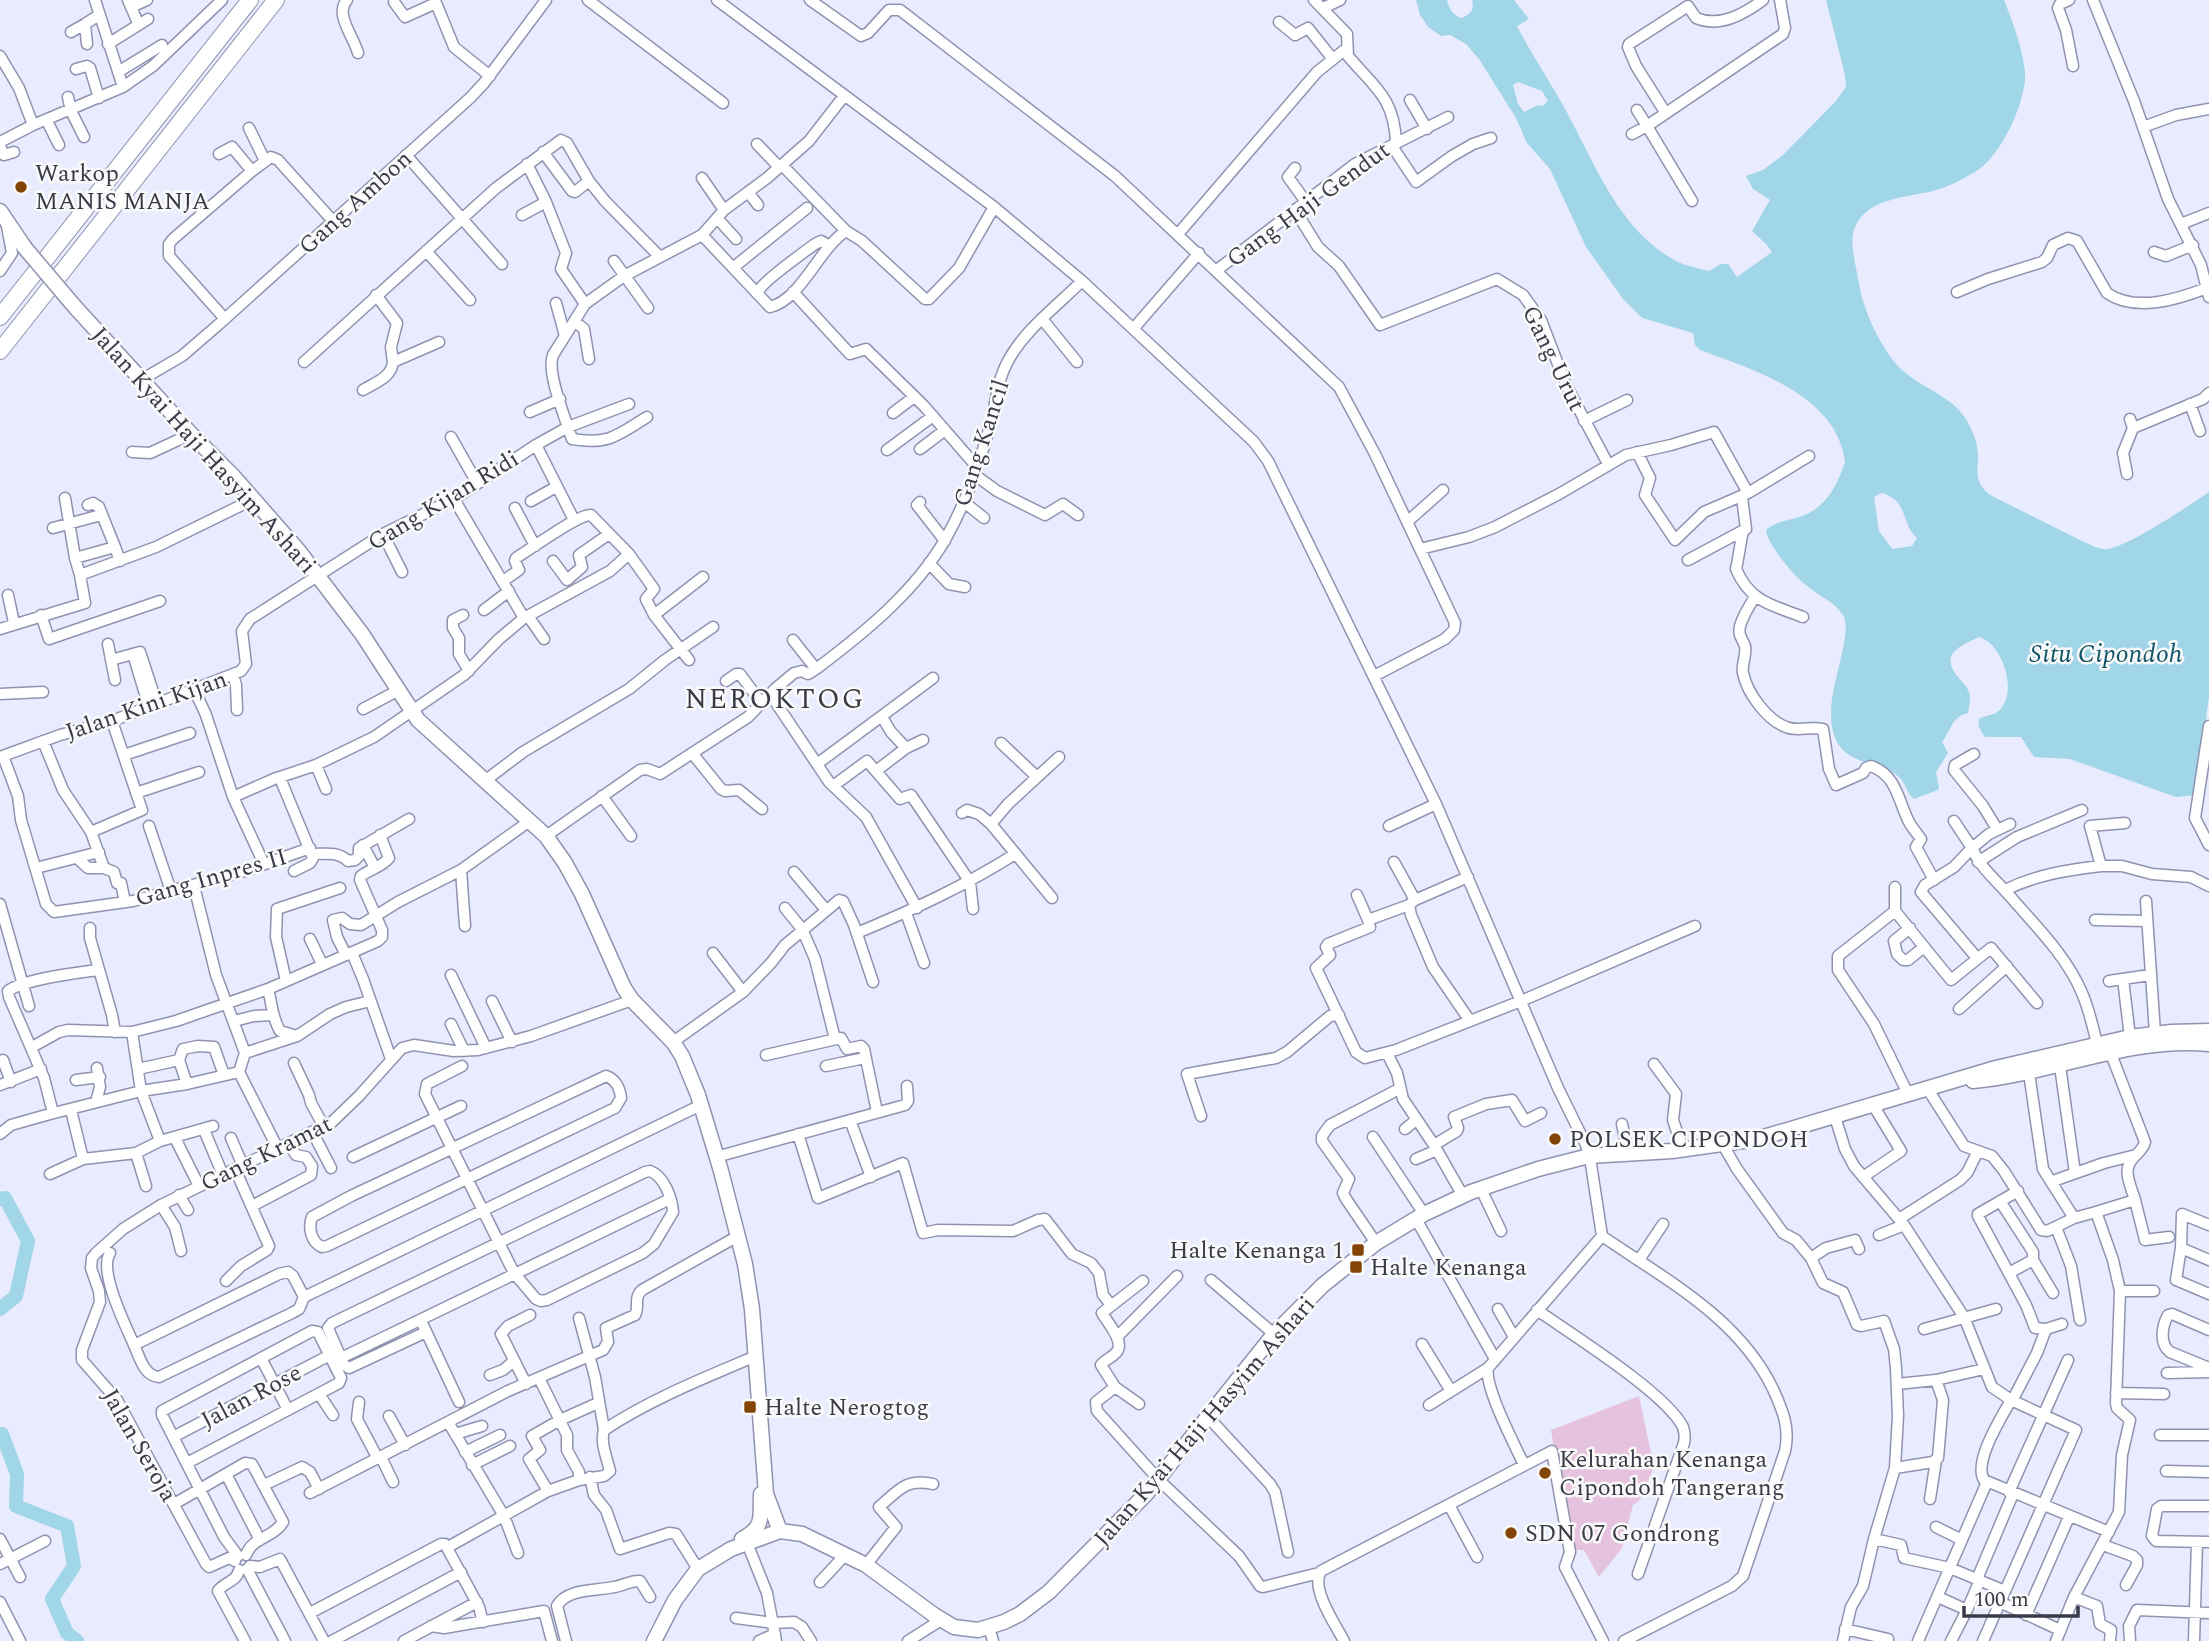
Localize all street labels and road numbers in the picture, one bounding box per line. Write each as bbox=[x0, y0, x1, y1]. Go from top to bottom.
street label: Gang Haji Gendut bbox=[1219, 133, 1398, 277]
street label: Gang Ambon bbox=[291, 142, 421, 264]
street label: Gang Urut bbox=[1512, 300, 1594, 417]
street label: Jalan Kyai Haji Hasyim Ashari bbox=[82, 319, 325, 583]
street label: Gang Kancil bbox=[944, 375, 1019, 511]
street label: Gang Kijan Ridi bbox=[361, 441, 526, 560]
street label: Jalan Kini Kijan bbox=[61, 661, 232, 750]
street label: Gang Inpres II bbox=[131, 839, 291, 917]
street label: Gang Kramat bbox=[194, 1106, 338, 1201]
street label: Jalan Kyai Haji Hasyim Ashari bbox=[1085, 1288, 1324, 1555]
street label: Jalan Rose bbox=[195, 1355, 308, 1439]
street label: Jalan Seroja bbox=[92, 1382, 186, 1509]

